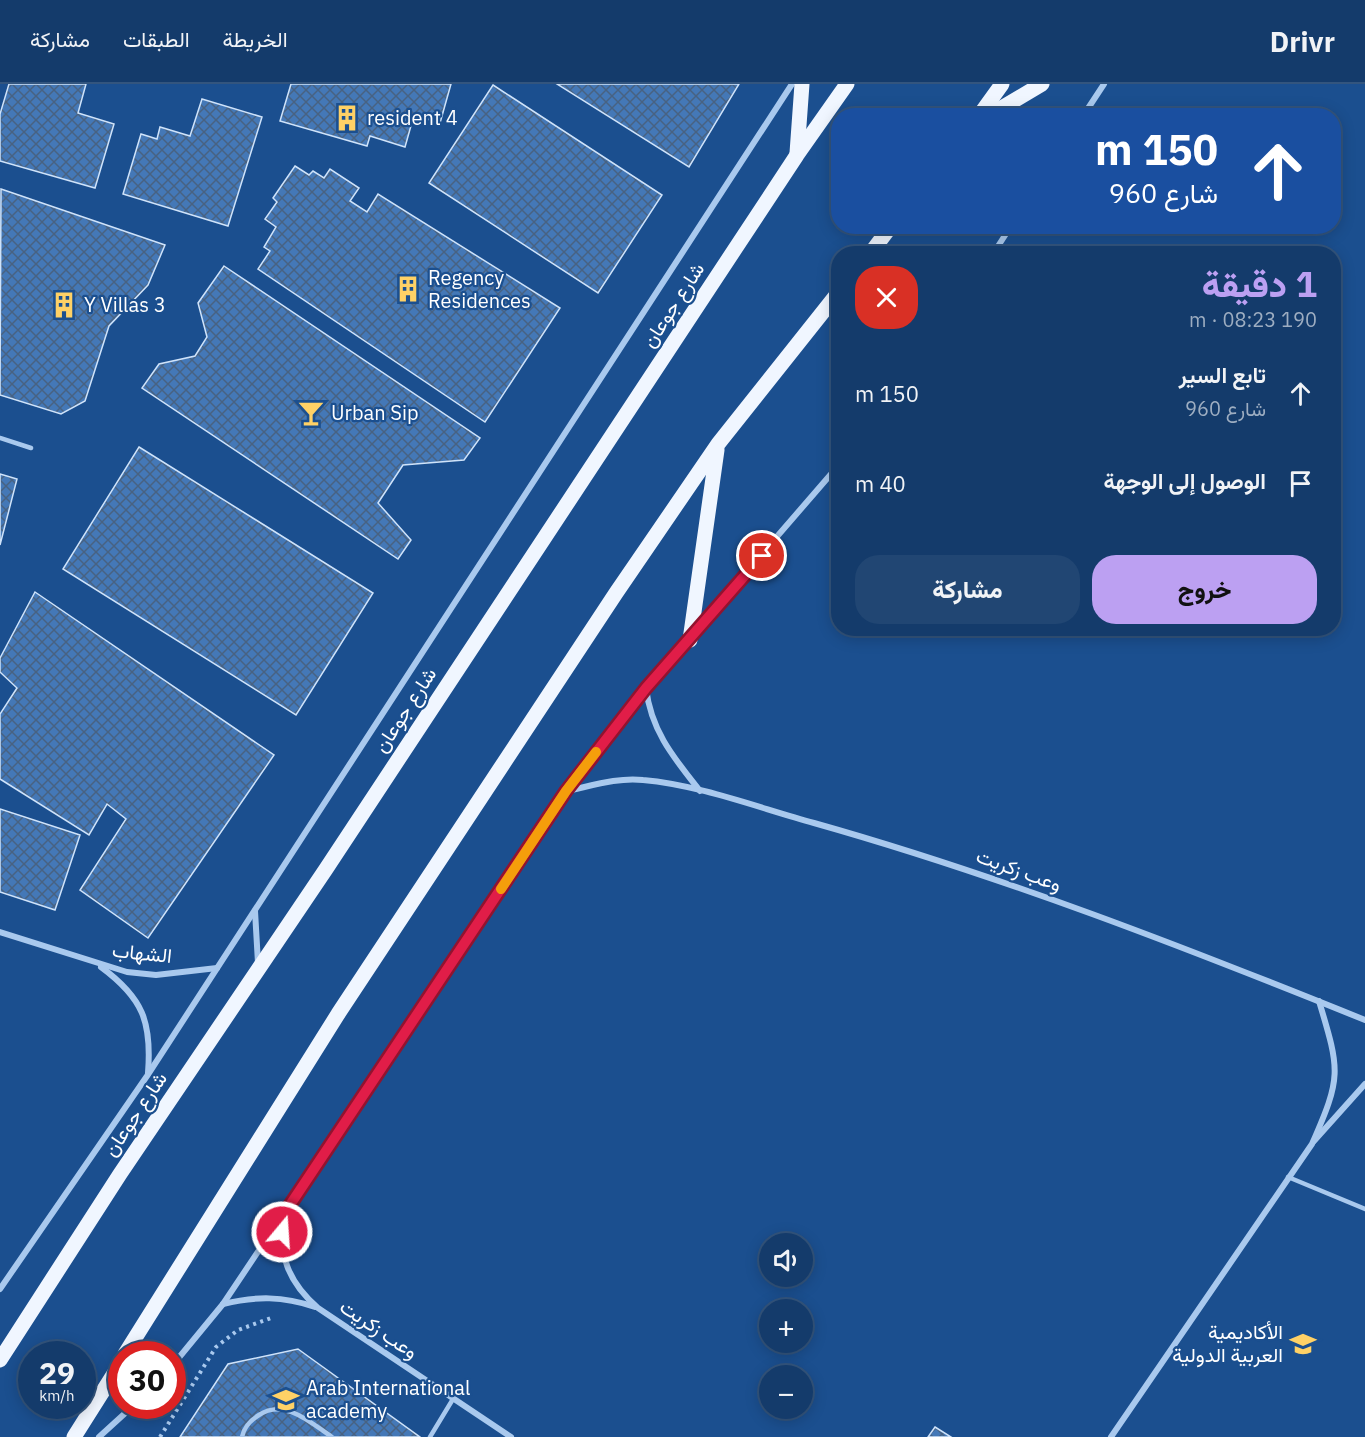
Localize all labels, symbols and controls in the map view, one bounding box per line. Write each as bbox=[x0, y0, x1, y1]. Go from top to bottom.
text: Drivr bbox=[1270, 23, 1335, 60]
text: مشاركة bbox=[30, 25, 90, 53]
text: الطبقات bbox=[123, 25, 190, 53]
text: الخريطة bbox=[223, 25, 288, 53]
building icon: resident 4 bbox=[332, 103, 362, 133]
place label: resident 4 bbox=[367, 104, 458, 131]
text: 150 m bbox=[1095, 122, 1218, 177]
icon: ahead bbox=[1239, 132, 1317, 210]
text: شارع 960 bbox=[1109, 175, 1218, 210]
street label: شارع جوعان bbox=[635, 257, 711, 353]
text: 1 دقيقة bbox=[1202, 260, 1317, 307]
place label: Regency Residences bbox=[428, 264, 531, 314]
button: close bbox=[855, 266, 918, 329]
building icon: Regency Residences bbox=[393, 274, 423, 304]
building icon: Y Villas 3 bbox=[49, 290, 79, 320]
place label: Y Villas 3 bbox=[84, 291, 166, 318]
text: 190 m · 08:23 bbox=[1189, 306, 1317, 333]
text: تابع السير bbox=[1179, 360, 1266, 389]
icon: ahead bbox=[1284, 377, 1317, 410]
text: 150 m bbox=[855, 379, 919, 408]
text: شارع 960 bbox=[1185, 395, 1266, 422]
bar icon: Urban Sip bbox=[296, 398, 326, 428]
place label: Urban Sip bbox=[331, 399, 418, 426]
text: الوصول إلى الوجهة bbox=[1104, 466, 1266, 495]
icon: arrive bbox=[1284, 467, 1317, 500]
text: 40 m bbox=[855, 469, 906, 498]
pin bbox=[736, 530, 787, 581]
icon: arrive bbox=[745, 539, 778, 572]
button: مشاركة bbox=[855, 555, 1080, 624]
button: خروج bbox=[1092, 555, 1317, 624]
street label: شارع جوعان bbox=[367, 662, 443, 758]
street label: وعب زكريت bbox=[973, 842, 1066, 897]
street label: الشهاب bbox=[111, 936, 173, 969]
street label: شارع جوعان bbox=[96, 1066, 174, 1162]
position arrow bbox=[250, 1200, 314, 1264]
map controls bbox=[759, 1233, 813, 1419]
button: sound bbox=[759, 1233, 813, 1287]
street label: وعب زكريت bbox=[335, 1293, 424, 1365]
button: + bbox=[759, 1299, 813, 1353]
place label: الأكاديمية العربية الدولية bbox=[1172, 1318, 1283, 1368]
school or university icon: الأكاديمية العربية الدولية bbox=[1288, 1329, 1318, 1359]
speed limit sign: 30 bbox=[108, 1341, 186, 1419]
text: 29 bbox=[39, 1353, 75, 1392]
button: − bbox=[759, 1365, 813, 1419]
place label: Arab International academy bbox=[306, 1374, 470, 1424]
school or university icon: Arab International academy bbox=[271, 1385, 301, 1415]
text: km/h bbox=[39, 1386, 75, 1405]

